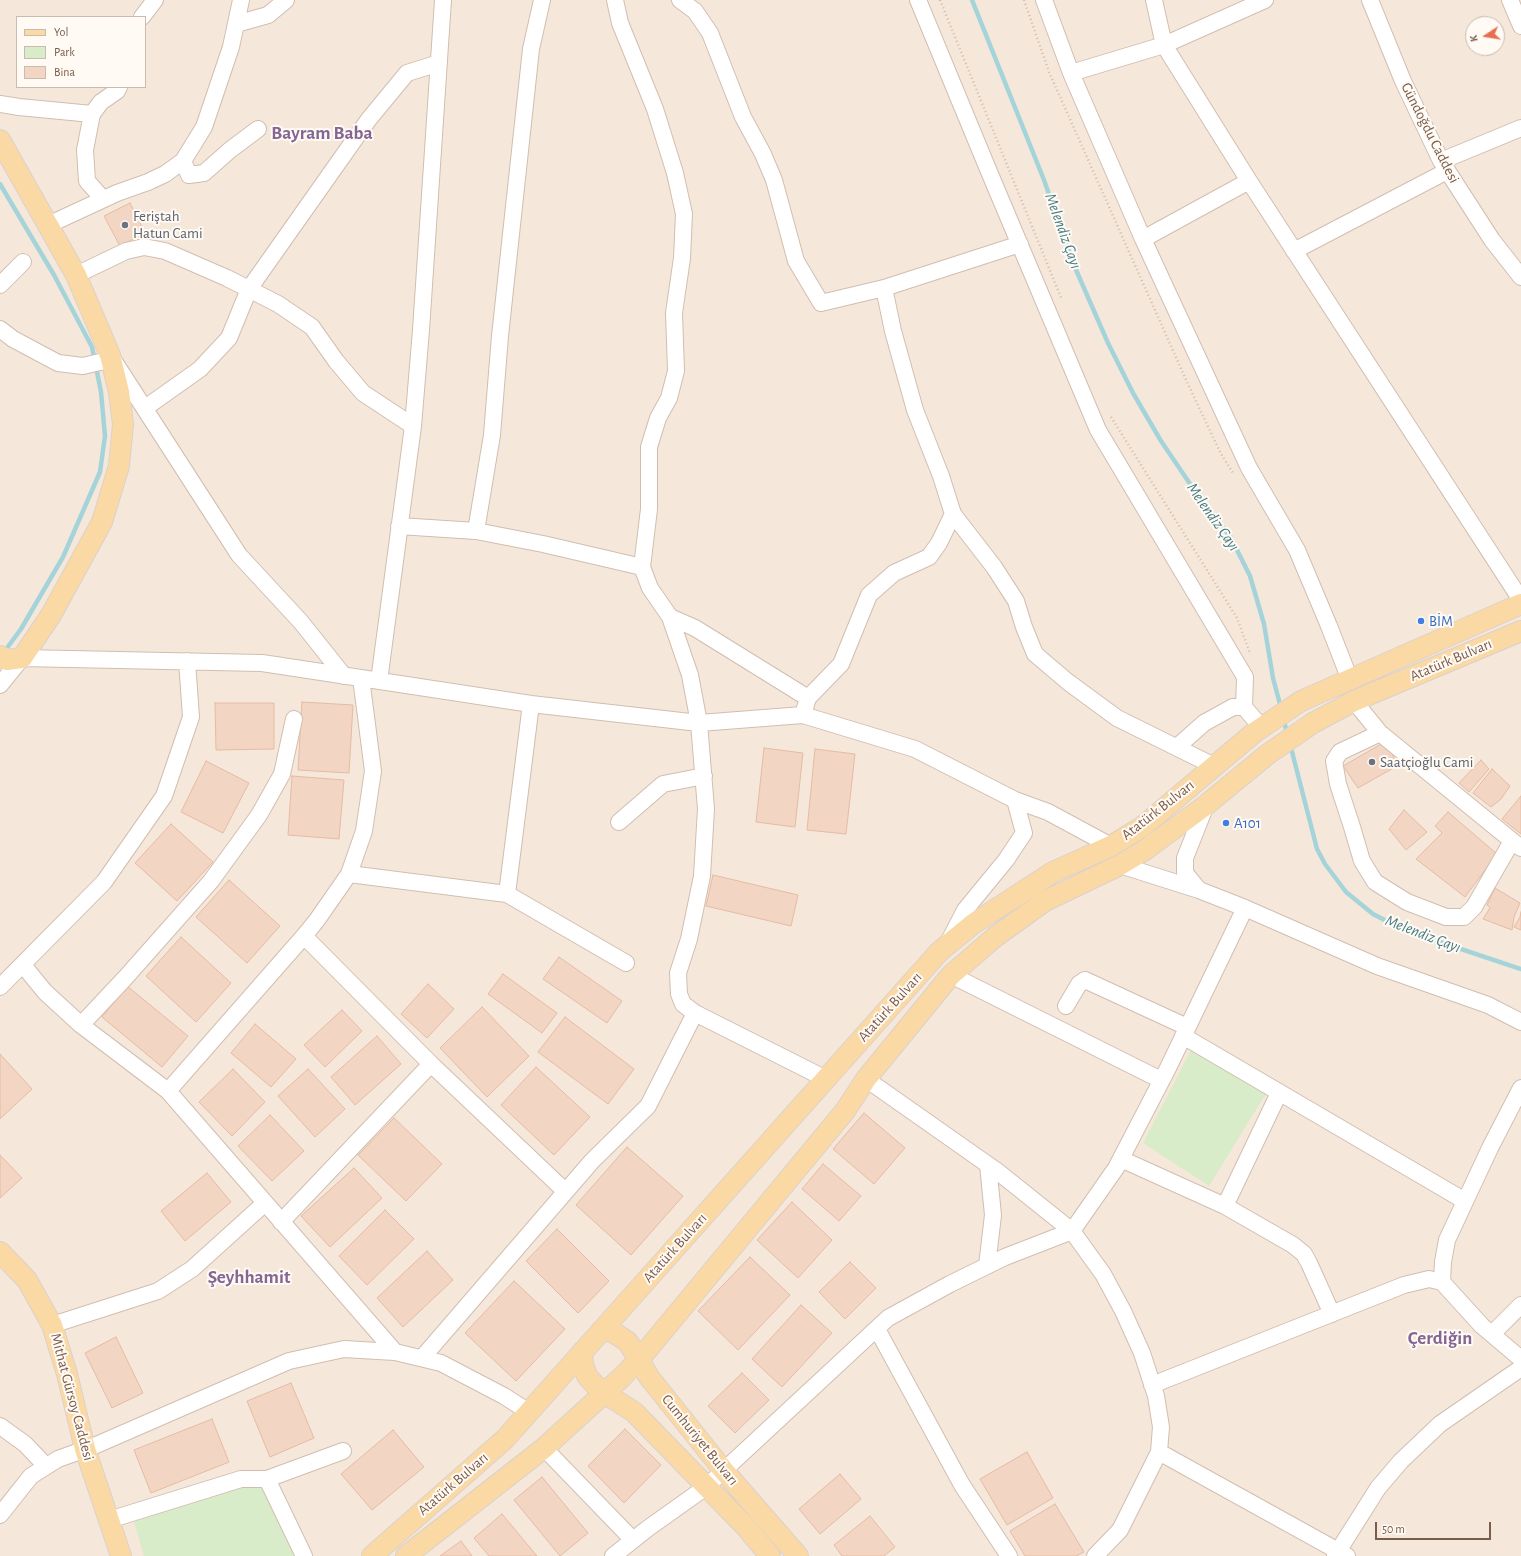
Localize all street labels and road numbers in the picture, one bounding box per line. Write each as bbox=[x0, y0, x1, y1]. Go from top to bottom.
street label: Gündoğdu Caddesi bbox=[1397, 80, 1463, 186]
street label: Atatürk Bulvarı bbox=[1407, 635, 1495, 685]
street label: Atatürk Bulvarı bbox=[1118, 776, 1198, 844]
street label: Atatürk Bulvarı bbox=[854, 969, 926, 1045]
street label: Atatürk Bulvarı bbox=[639, 1210, 711, 1286]
street label: Mithat Gürsoy Caddesi bbox=[46, 1331, 98, 1463]
street label: Cumhuriyet Bulvarı bbox=[658, 1391, 742, 1489]
street label: Atatürk Bulvarı bbox=[414, 1449, 492, 1519]

